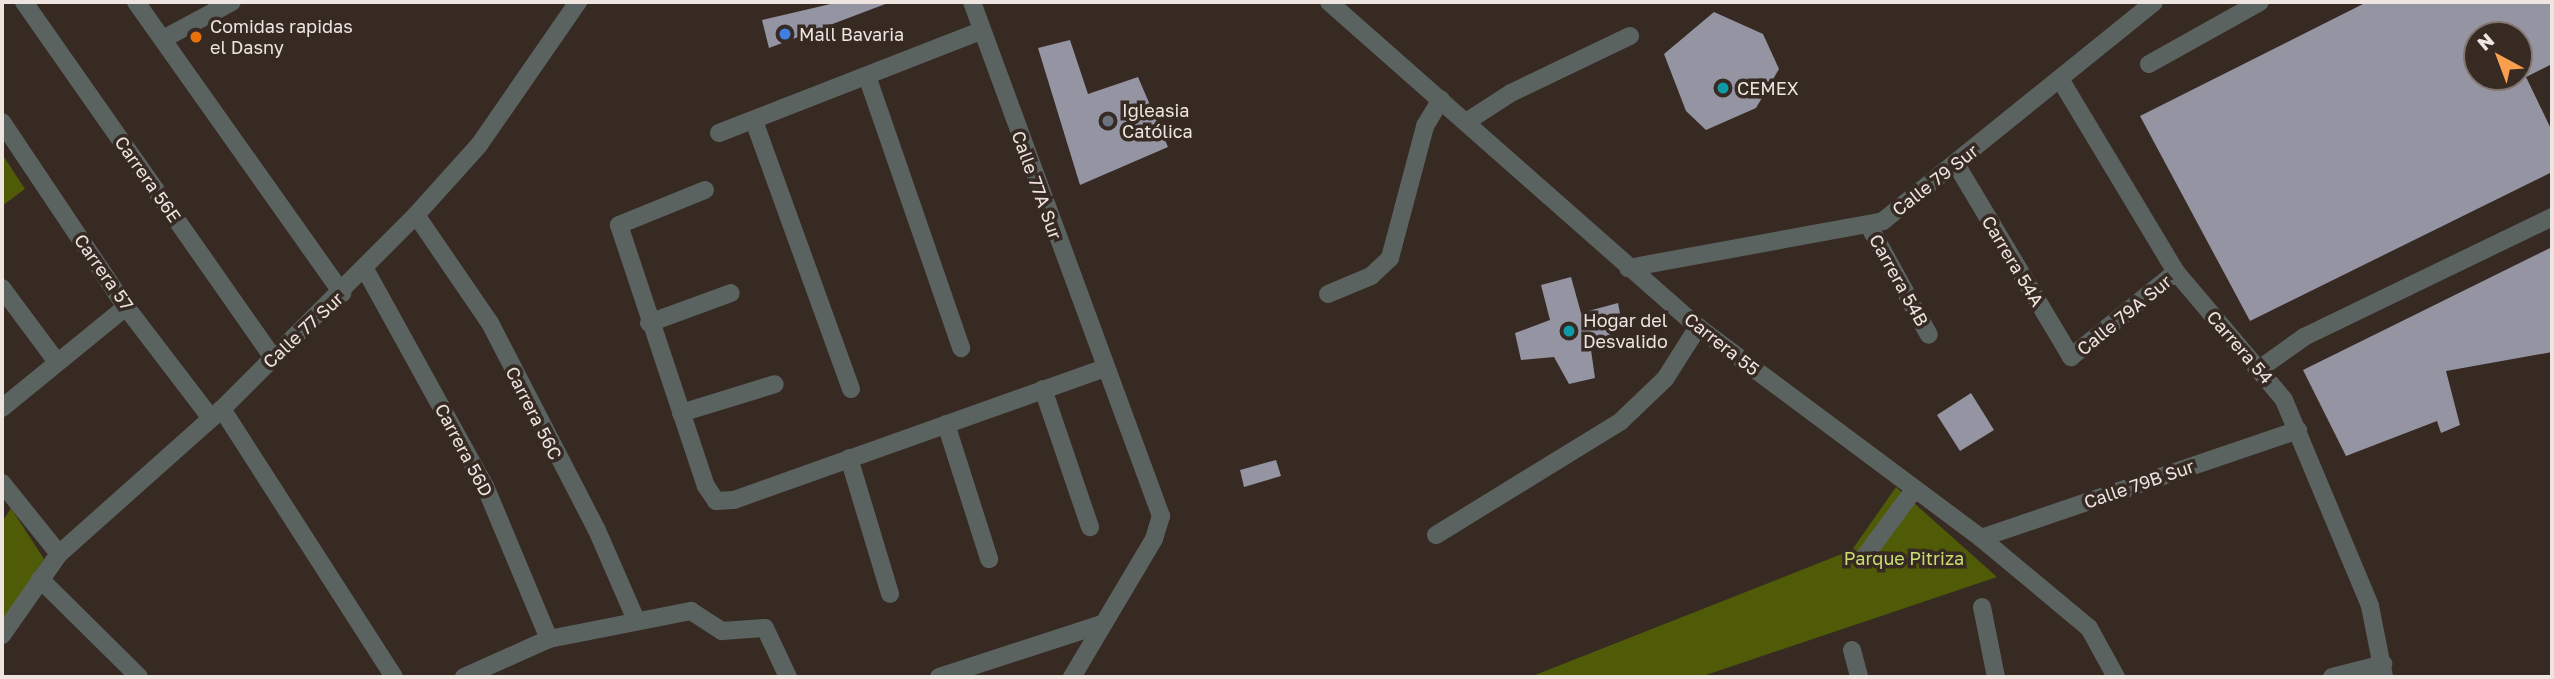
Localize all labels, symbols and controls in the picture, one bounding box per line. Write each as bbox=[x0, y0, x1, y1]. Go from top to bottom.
place label: Comidas rapidas el Dasny bbox=[210, 16, 353, 58]
north arrow bbox=[2463, 21, 2533, 91]
place label: Mall Bavaria bbox=[799, 23, 904, 45]
marker: Mall Bavaria bbox=[777, 26, 793, 42]
text: N bbox=[2472, 28, 2498, 55]
marker: Comidas rapidas el Dasny bbox=[188, 29, 204, 45]
place label: CEMEX bbox=[1737, 77, 1799, 99]
marker: CEMEX bbox=[1715, 80, 1731, 96]
place label: Igleasia Católica bbox=[1122, 100, 1193, 142]
marker: Igleasia Católica bbox=[1100, 113, 1116, 129]
street label: Calle 77A Sur bbox=[1007, 128, 1067, 242]
street label: Carrera 56E bbox=[110, 132, 186, 226]
street label: Calle 79 Sur bbox=[1888, 140, 1982, 220]
street label: Carrera 54A bbox=[1978, 212, 2048, 310]
street label: Carrera 57 bbox=[70, 230, 138, 314]
street label: Carrera 54B bbox=[1865, 230, 1933, 330]
street label: Calle 79A Sur bbox=[2072, 270, 2176, 360]
street label: Calle 77 Sur bbox=[258, 287, 348, 373]
street label: Carrera 54 bbox=[2202, 306, 2278, 388]
street label: Carrera 55 bbox=[1680, 308, 1764, 380]
place label: Hogar del Desvalido bbox=[1583, 310, 1668, 352]
marker: Hogar del Desvalido bbox=[1561, 323, 1577, 339]
street label: Carrera 56C bbox=[501, 363, 567, 463]
street label: Carrera 56D bbox=[430, 400, 498, 500]
street label: Calle 79B Sur bbox=[2081, 455, 2197, 513]
park label: Parque Pitriza bbox=[1844, 547, 1964, 569]

